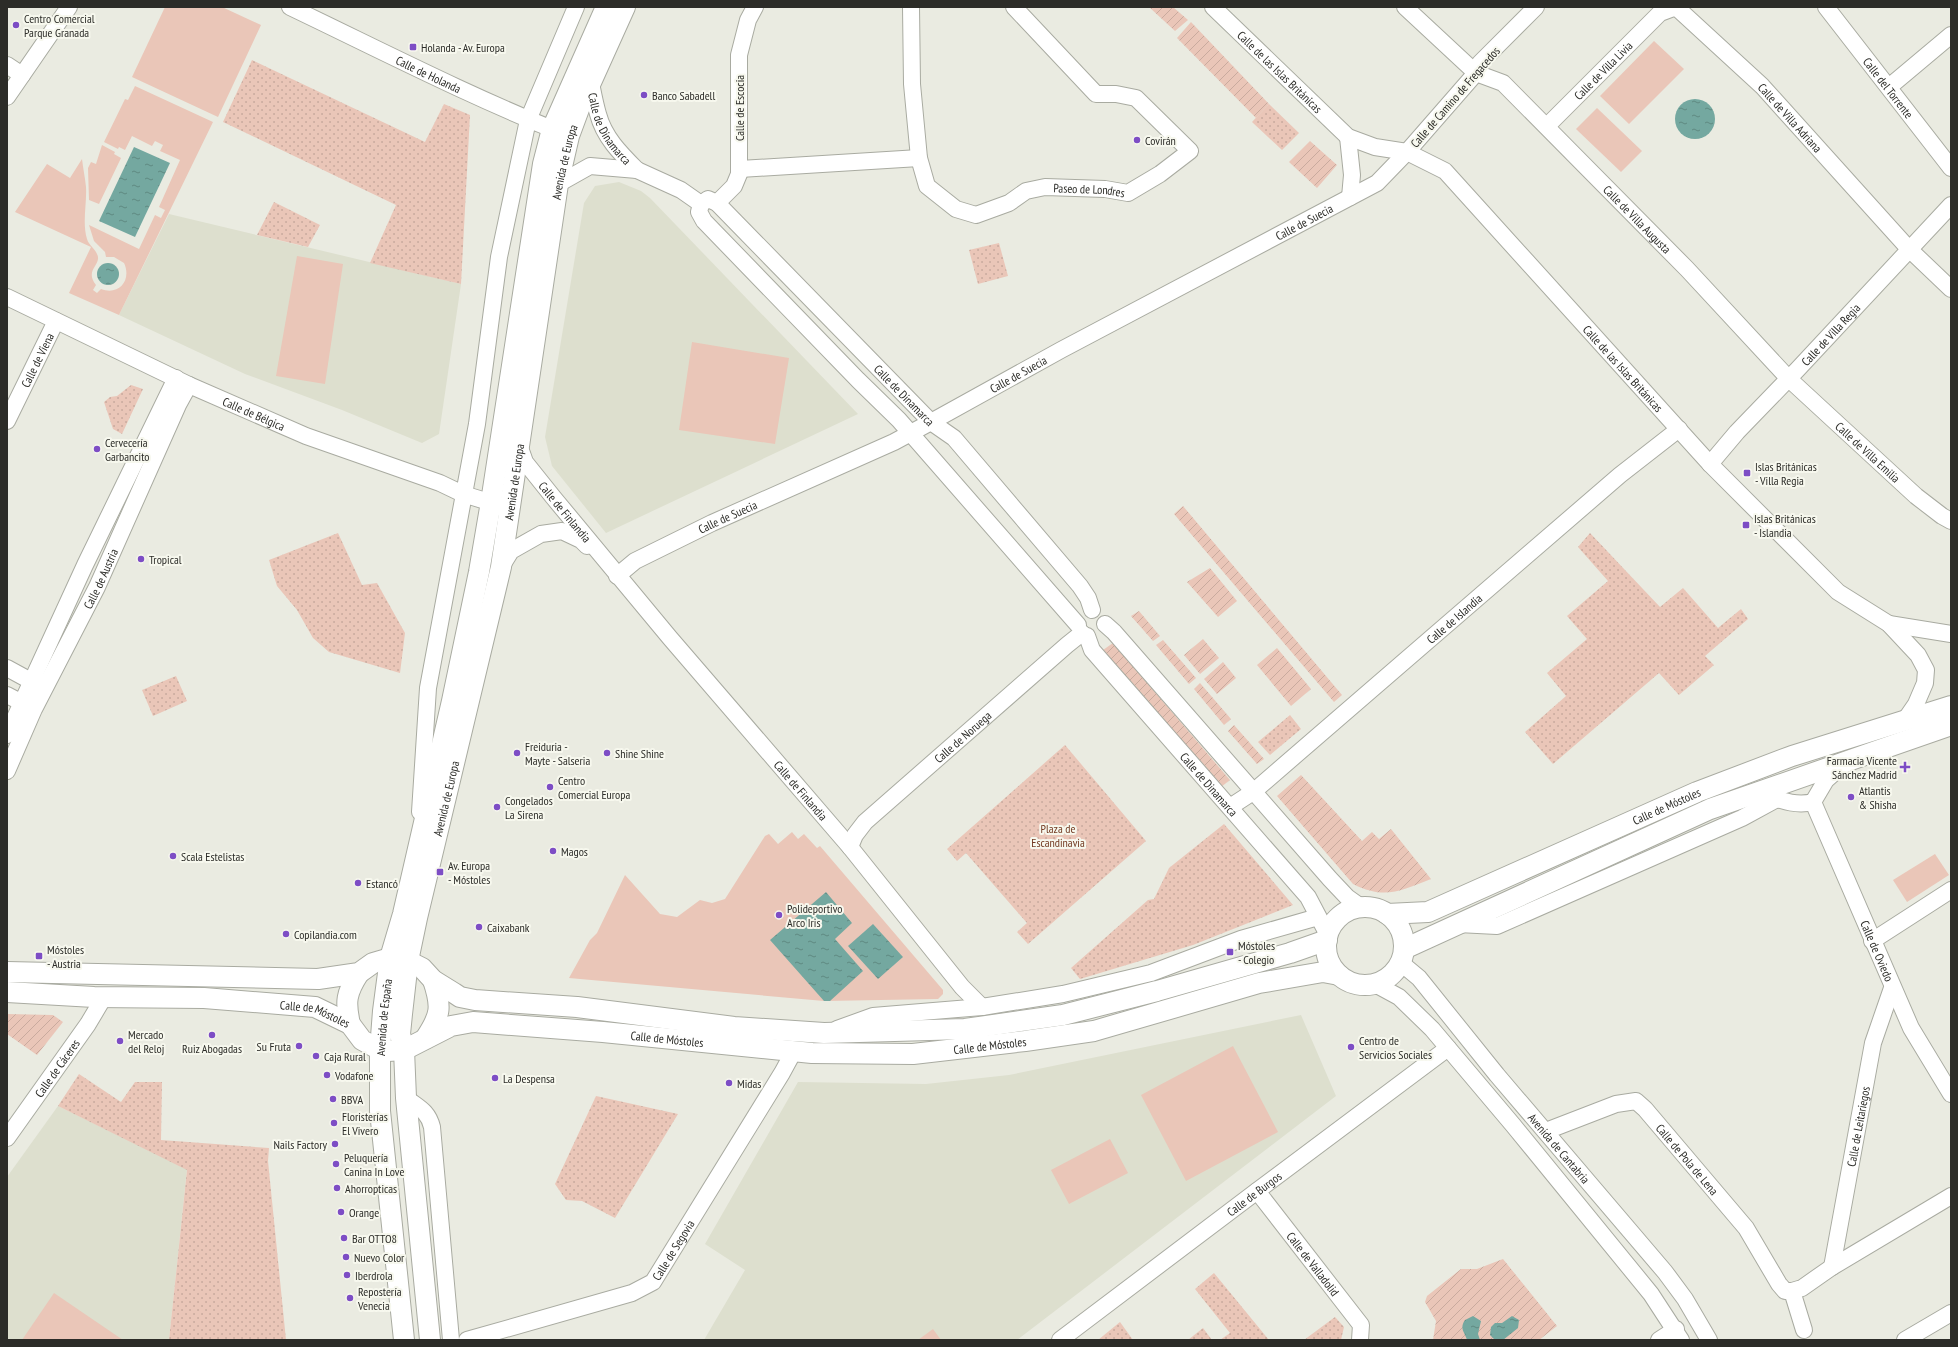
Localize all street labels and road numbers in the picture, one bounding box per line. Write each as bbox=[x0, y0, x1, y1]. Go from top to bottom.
street label: Calle de las Islas Británicas bbox=[1234, 27, 1326, 116]
street label: Calle de Villa Livia bbox=[1571, 38, 1635, 102]
street label: Calle de Camino de Fregacedos bbox=[1407, 44, 1503, 150]
street label: Calle de Holanda bbox=[394, 52, 464, 96]
street label: Calle del Torrente bbox=[1860, 54, 1917, 121]
street label: Calle de Escocia bbox=[732, 75, 747, 141]
street label: Calle de Villa Adriana bbox=[1755, 80, 1826, 155]
street label: Calle de Dinamarca bbox=[586, 91, 635, 168]
street label: Avenida de Europa bbox=[548, 122, 580, 201]
street label: Paseo de Londres bbox=[1053, 180, 1126, 200]
street label: Calle de Villa Augusta bbox=[1601, 182, 1675, 256]
street label: Calle de Suecia bbox=[1273, 200, 1335, 243]
street label: Calle de Villa Regia bbox=[1798, 300, 1863, 369]
street label: Calle de las Islas Británicas bbox=[1580, 322, 1667, 415]
street label: Calle de Viena bbox=[17, 330, 57, 390]
street label: Calle de Suecia bbox=[987, 352, 1049, 396]
street label: Calle de Dinamarca bbox=[871, 361, 938, 429]
street label: Calle de Bélgica bbox=[221, 393, 287, 434]
street label: Calle de Villa Emilia bbox=[1833, 418, 1904, 486]
street label: Avenida de Europa bbox=[501, 443, 527, 521]
street label: Calle de Finlandia bbox=[536, 478, 595, 545]
street label: Calle de Suecia bbox=[695, 496, 759, 536]
street label: Calle de Austria bbox=[80, 546, 121, 611]
street label: Calle de Islandia bbox=[1423, 590, 1485, 646]
street label: Calle de Noruega bbox=[931, 707, 994, 766]
street label: Calle de Dinamarca bbox=[1177, 749, 1241, 819]
street label: Calle de Finlandia bbox=[771, 757, 831, 823]
street label: Avenida de Europa bbox=[429, 759, 462, 838]
street label: Calle de Móstoles bbox=[1630, 784, 1702, 827]
street label: Calle de Oviedo bbox=[1858, 918, 1897, 983]
street label: Avenida de España bbox=[372, 978, 395, 1056]
street label: Calle de Móstoles bbox=[279, 997, 353, 1030]
street label: Calle de Móstoles bbox=[630, 1027, 704, 1050]
street label: Calle de Móstoles bbox=[953, 1033, 1027, 1057]
street label: Calle de Cáceres bbox=[31, 1036, 83, 1100]
street label: Calle de Leitariegos bbox=[1843, 1085, 1872, 1168]
street label: Avenida de Cantabria bbox=[1525, 1110, 1594, 1186]
street label: Calle de Pola de Lena bbox=[1653, 1120, 1722, 1198]
street label: Calle de Burgos bbox=[1224, 1168, 1284, 1219]
street label: Calle de Segovia bbox=[648, 1217, 697, 1283]
street label: Calle de Valladolid bbox=[1284, 1229, 1343, 1299]

